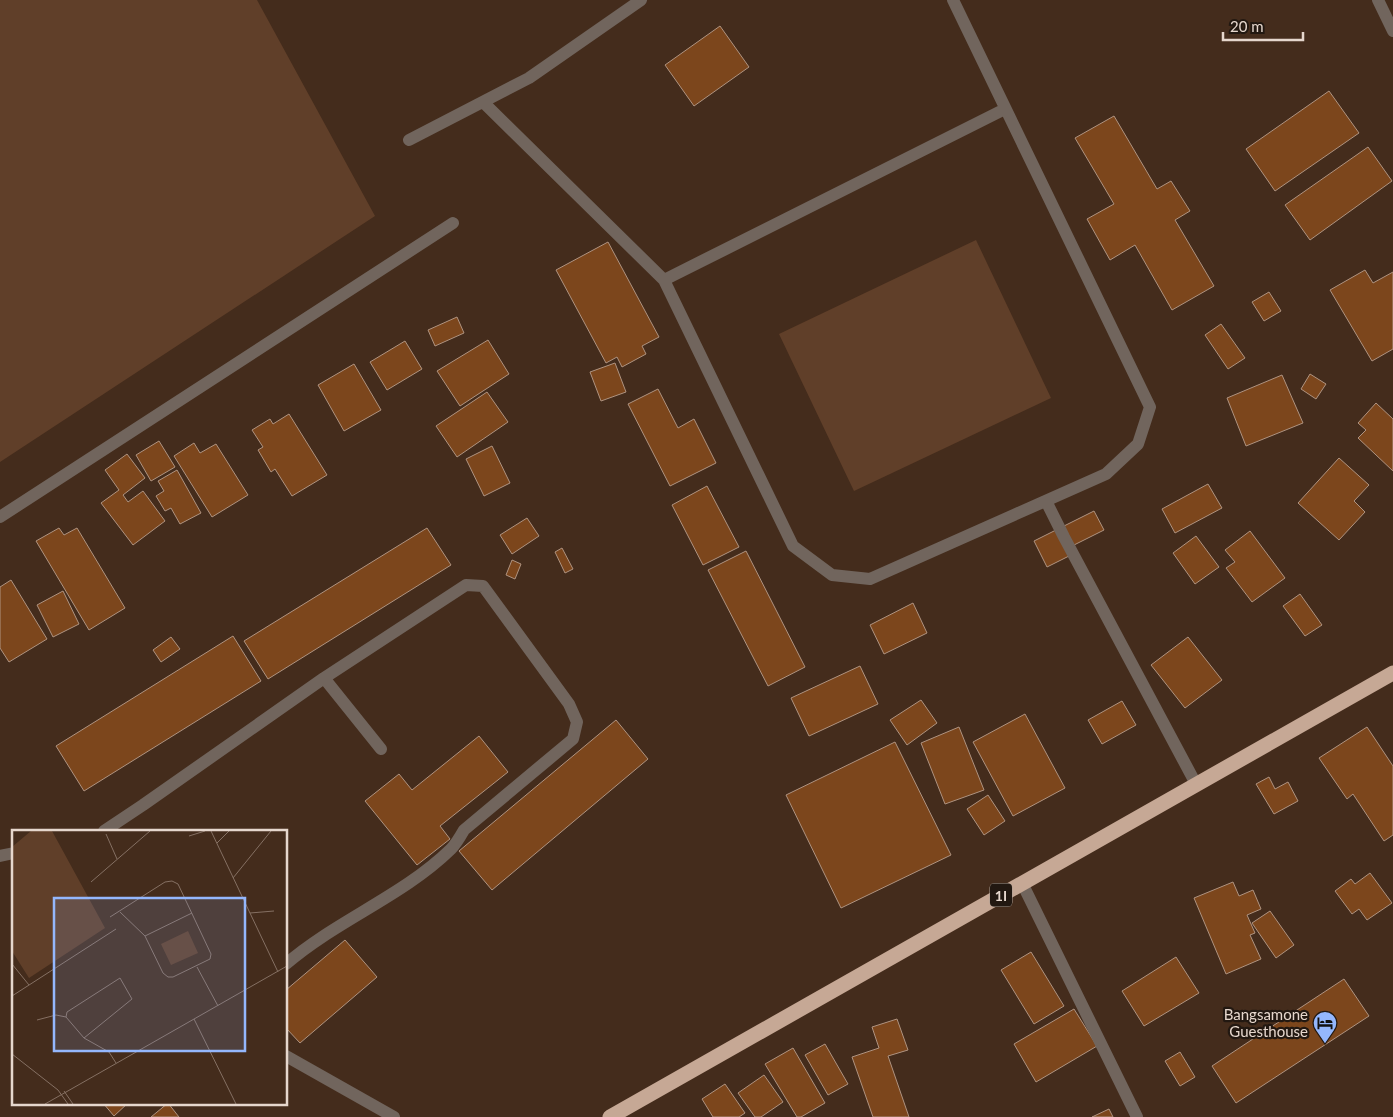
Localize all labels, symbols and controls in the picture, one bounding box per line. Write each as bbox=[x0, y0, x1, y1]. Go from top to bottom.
scale bar bbox=[1223, 10, 1303, 42]
text: 20 m bbox=[1230, 17, 1264, 35]
inset map bbox=[12, 830, 288, 1104]
road number: 1I bbox=[990, 884, 1012, 906]
place label: Bangsamone Guesthouse bbox=[1224, 1005, 1308, 1040]
hotel icon: Bangsamone Guesthouse bbox=[1312, 1010, 1338, 1044]

